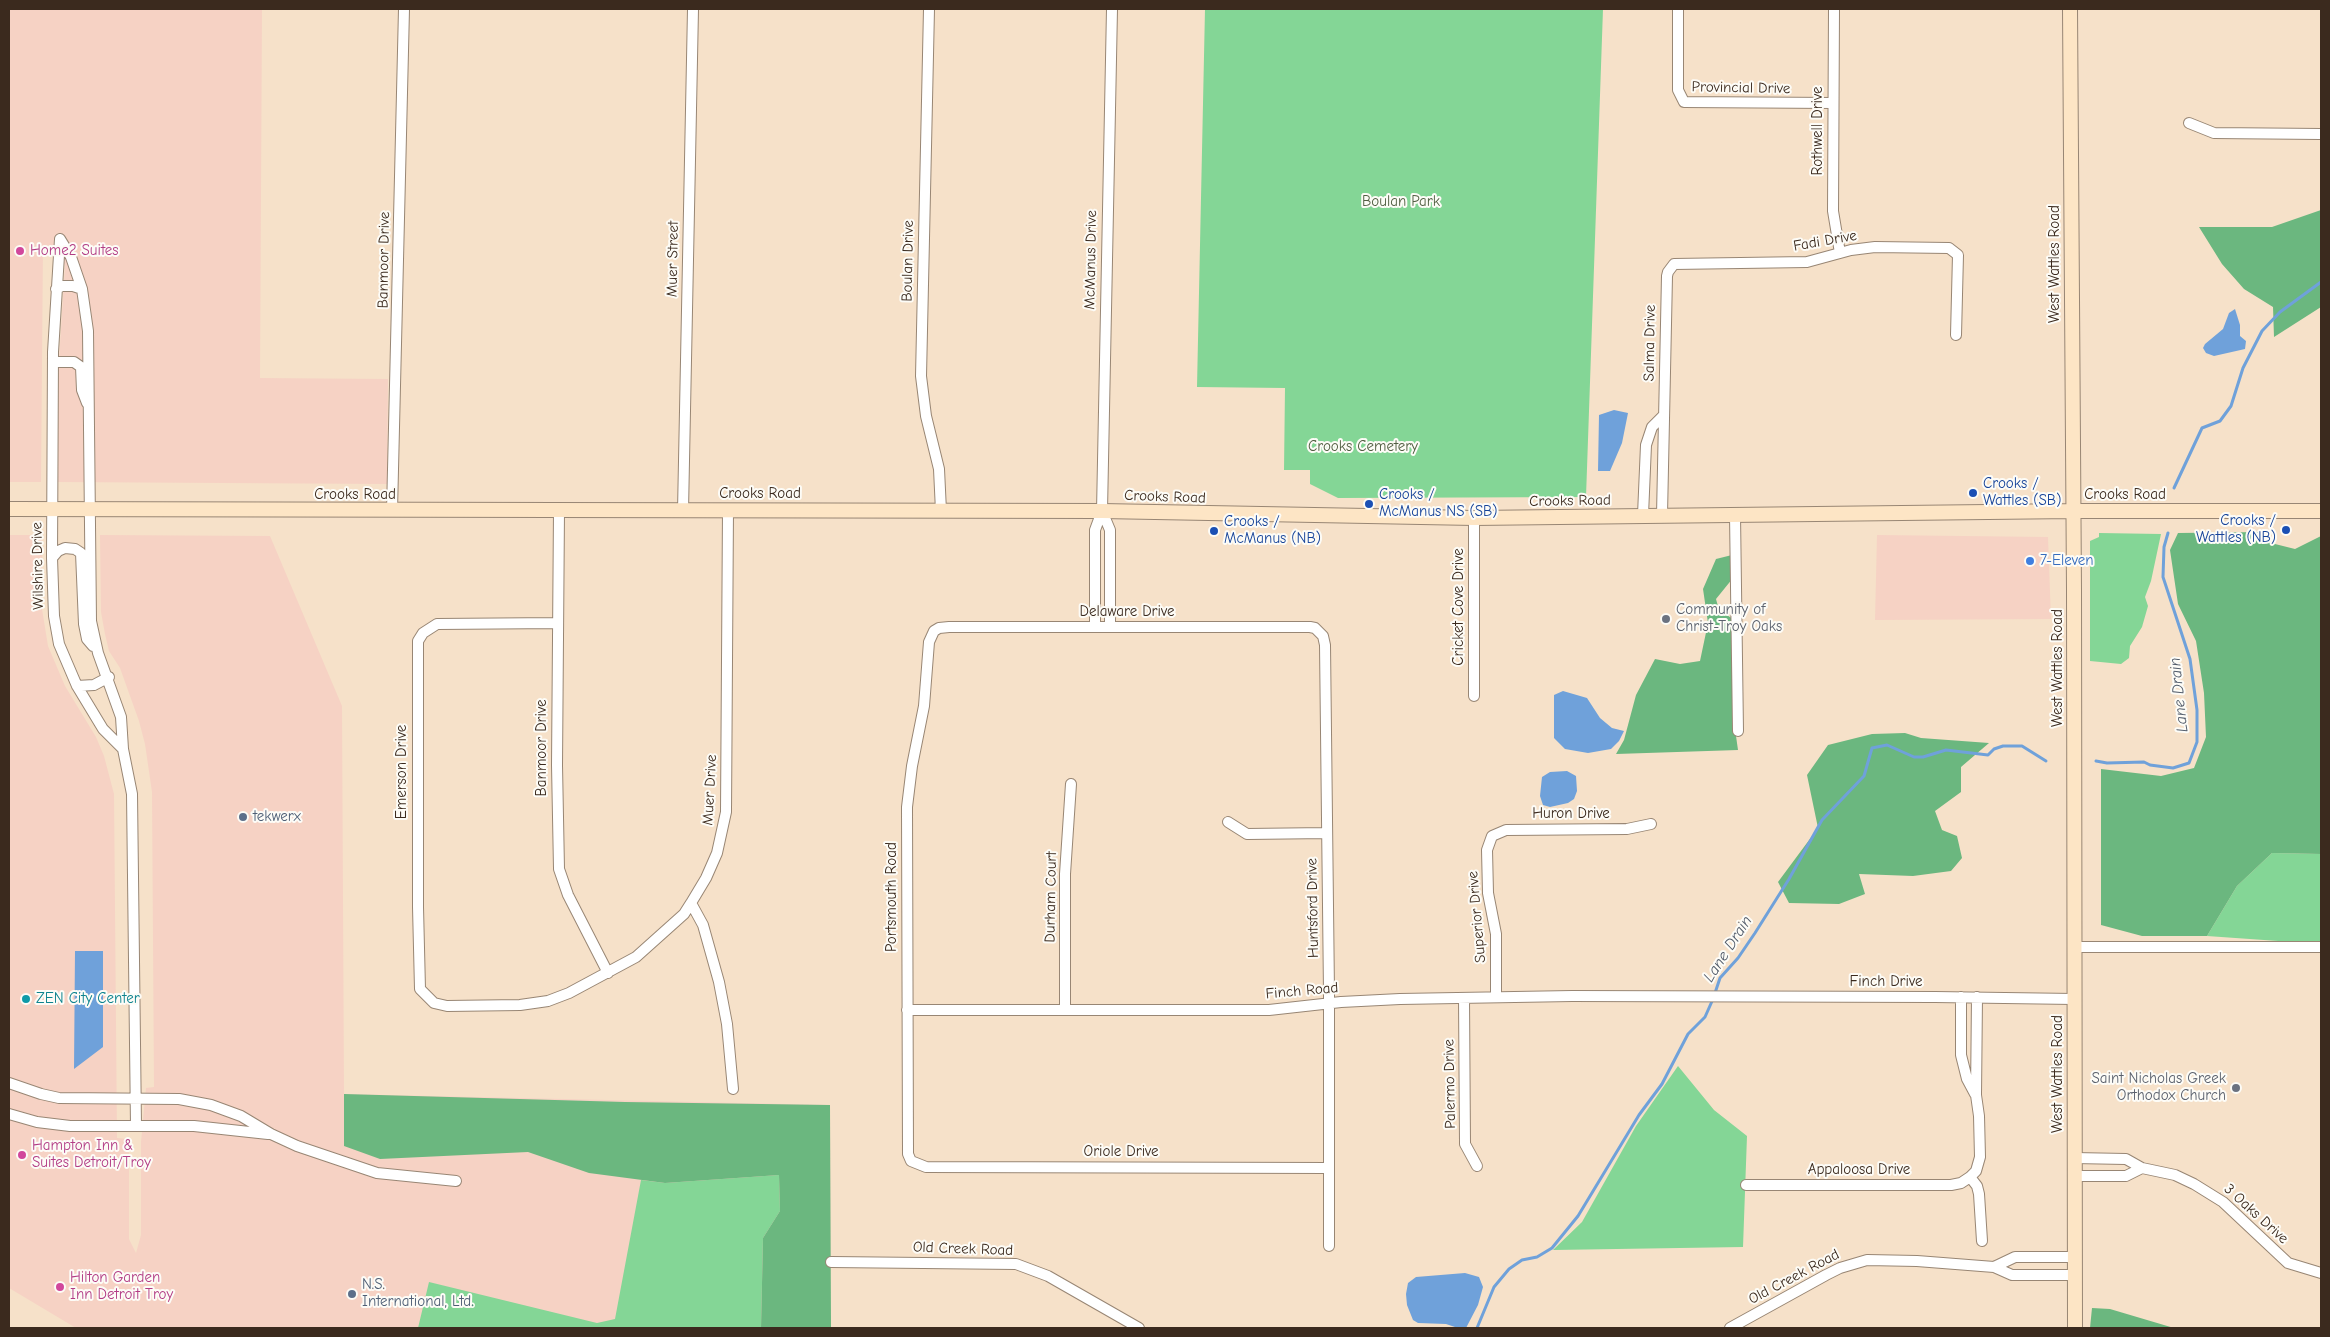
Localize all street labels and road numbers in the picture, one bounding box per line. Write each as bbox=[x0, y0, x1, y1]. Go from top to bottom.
street label: Provincial Drive bbox=[1691, 78, 1791, 98]
street label: Rothwell Drive bbox=[1809, 87, 1827, 175]
street label: West Wattles Road bbox=[2046, 205, 2064, 323]
street label: McManus Drive bbox=[1081, 210, 1101, 310]
street label: Banmoor Drive bbox=[374, 211, 394, 309]
street label: Boulan Drive bbox=[898, 220, 918, 302]
street label: Muer Street bbox=[663, 221, 683, 297]
street label: Fadi Drive bbox=[1792, 227, 1858, 255]
street label: Salma Drive bbox=[1640, 304, 1660, 382]
street label: Crooks Road bbox=[719, 485, 801, 503]
street label: Crooks Road bbox=[314, 486, 396, 504]
street label: Crooks Road bbox=[2084, 486, 2166, 504]
street label: Crooks Road bbox=[1124, 487, 1206, 507]
street label: Crooks Road bbox=[1529, 491, 1611, 511]
street label: Wilshire Drive bbox=[28, 522, 48, 610]
street label: Cricket Cove Drive bbox=[1450, 548, 1468, 666]
street label: Delaware Drive bbox=[1080, 603, 1174, 621]
street label: West Wattles Road bbox=[2049, 609, 2067, 727]
street label: Banmoor Drive bbox=[533, 700, 551, 796]
street label: Emerson Drive bbox=[393, 725, 411, 819]
street label: Muer Drive bbox=[699, 754, 721, 826]
street label: Huron Drive bbox=[1532, 805, 1610, 823]
street label: Portsmouth Road bbox=[883, 842, 901, 952]
street label: Durham Court bbox=[1041, 851, 1061, 943]
street label: Huntsford Drive bbox=[1303, 858, 1323, 958]
street label: Superior Drive bbox=[1464, 870, 1490, 964]
street label: Finch Drive bbox=[1850, 973, 1922, 991]
street label: Finch Road bbox=[1265, 979, 1339, 1003]
street label: West Wattles Road bbox=[2049, 1015, 2067, 1133]
street label: Palermo Drive bbox=[1440, 1039, 1460, 1129]
street label: Oriole Drive bbox=[1083, 1143, 1159, 1161]
street label: Appaloosa Drive bbox=[1808, 1161, 1910, 1179]
street label: 3 Oaks Drive bbox=[2220, 1180, 2292, 1248]
street label: Old Creek Road bbox=[912, 1238, 1014, 1260]
street label: Old Creek Road bbox=[1745, 1245, 1843, 1309]

